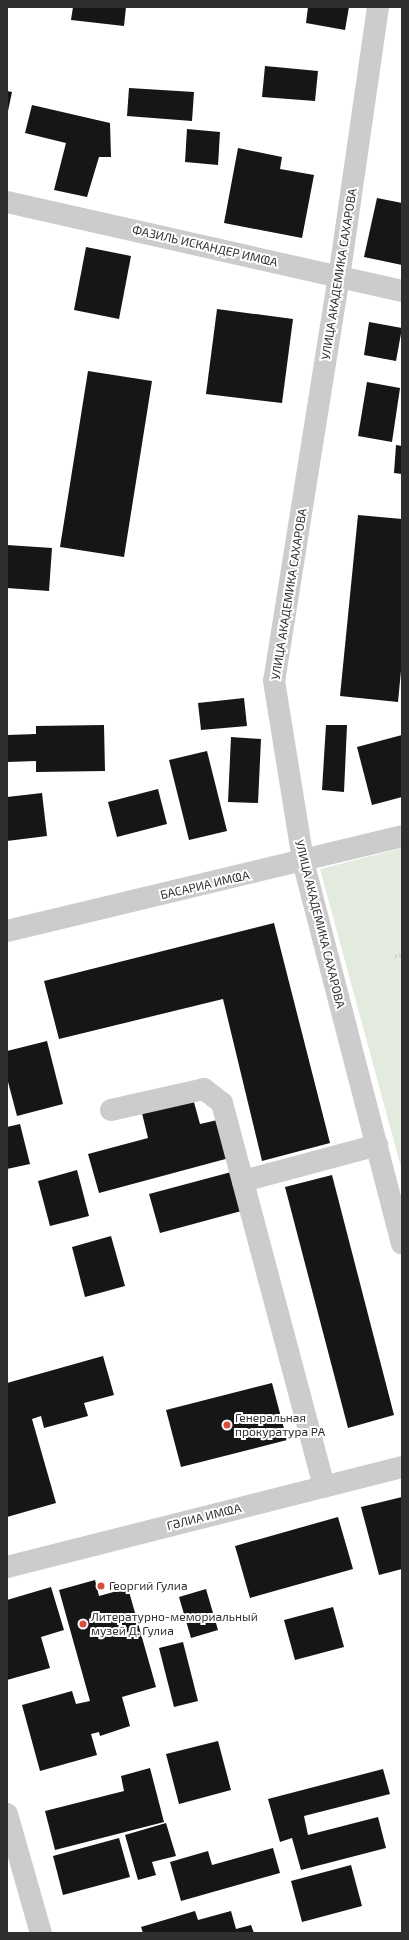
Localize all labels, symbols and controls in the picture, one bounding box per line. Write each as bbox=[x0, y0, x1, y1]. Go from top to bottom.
street label: УЛИЦА АКАДЕМИКА САХАРОВА bbox=[318, 187, 360, 361]
street label: ФАЗИЛЬ ИСКАНДЕР ИМҨА bbox=[131, 222, 279, 270]
street label: УЛИЦА АКАДЕМИКА САХАРОВА bbox=[268, 507, 310, 681]
street label: УЛИЦА АКАДЕМИКА САХАРОВА bbox=[292, 838, 348, 1010]
street label: БАСАРИА ИМҨА bbox=[159, 868, 251, 902]
place label: Генеральная прокуратура РА bbox=[235, 1411, 325, 1439]
marker: Генеральная прокуратура РА bbox=[222, 1420, 232, 1430]
street label: ГӘЛИА ИМҨА bbox=[165, 1501, 243, 1533]
place label: Георгий Гулиа bbox=[109, 1579, 188, 1593]
marker: Георгий Гулиа bbox=[96, 1581, 106, 1591]
place label: Литературно-мемориальный музей Д. Гулиа bbox=[91, 1610, 258, 1638]
marker: Литературно-мемориальный музей Д. Гулиа bbox=[78, 1619, 88, 1629]

